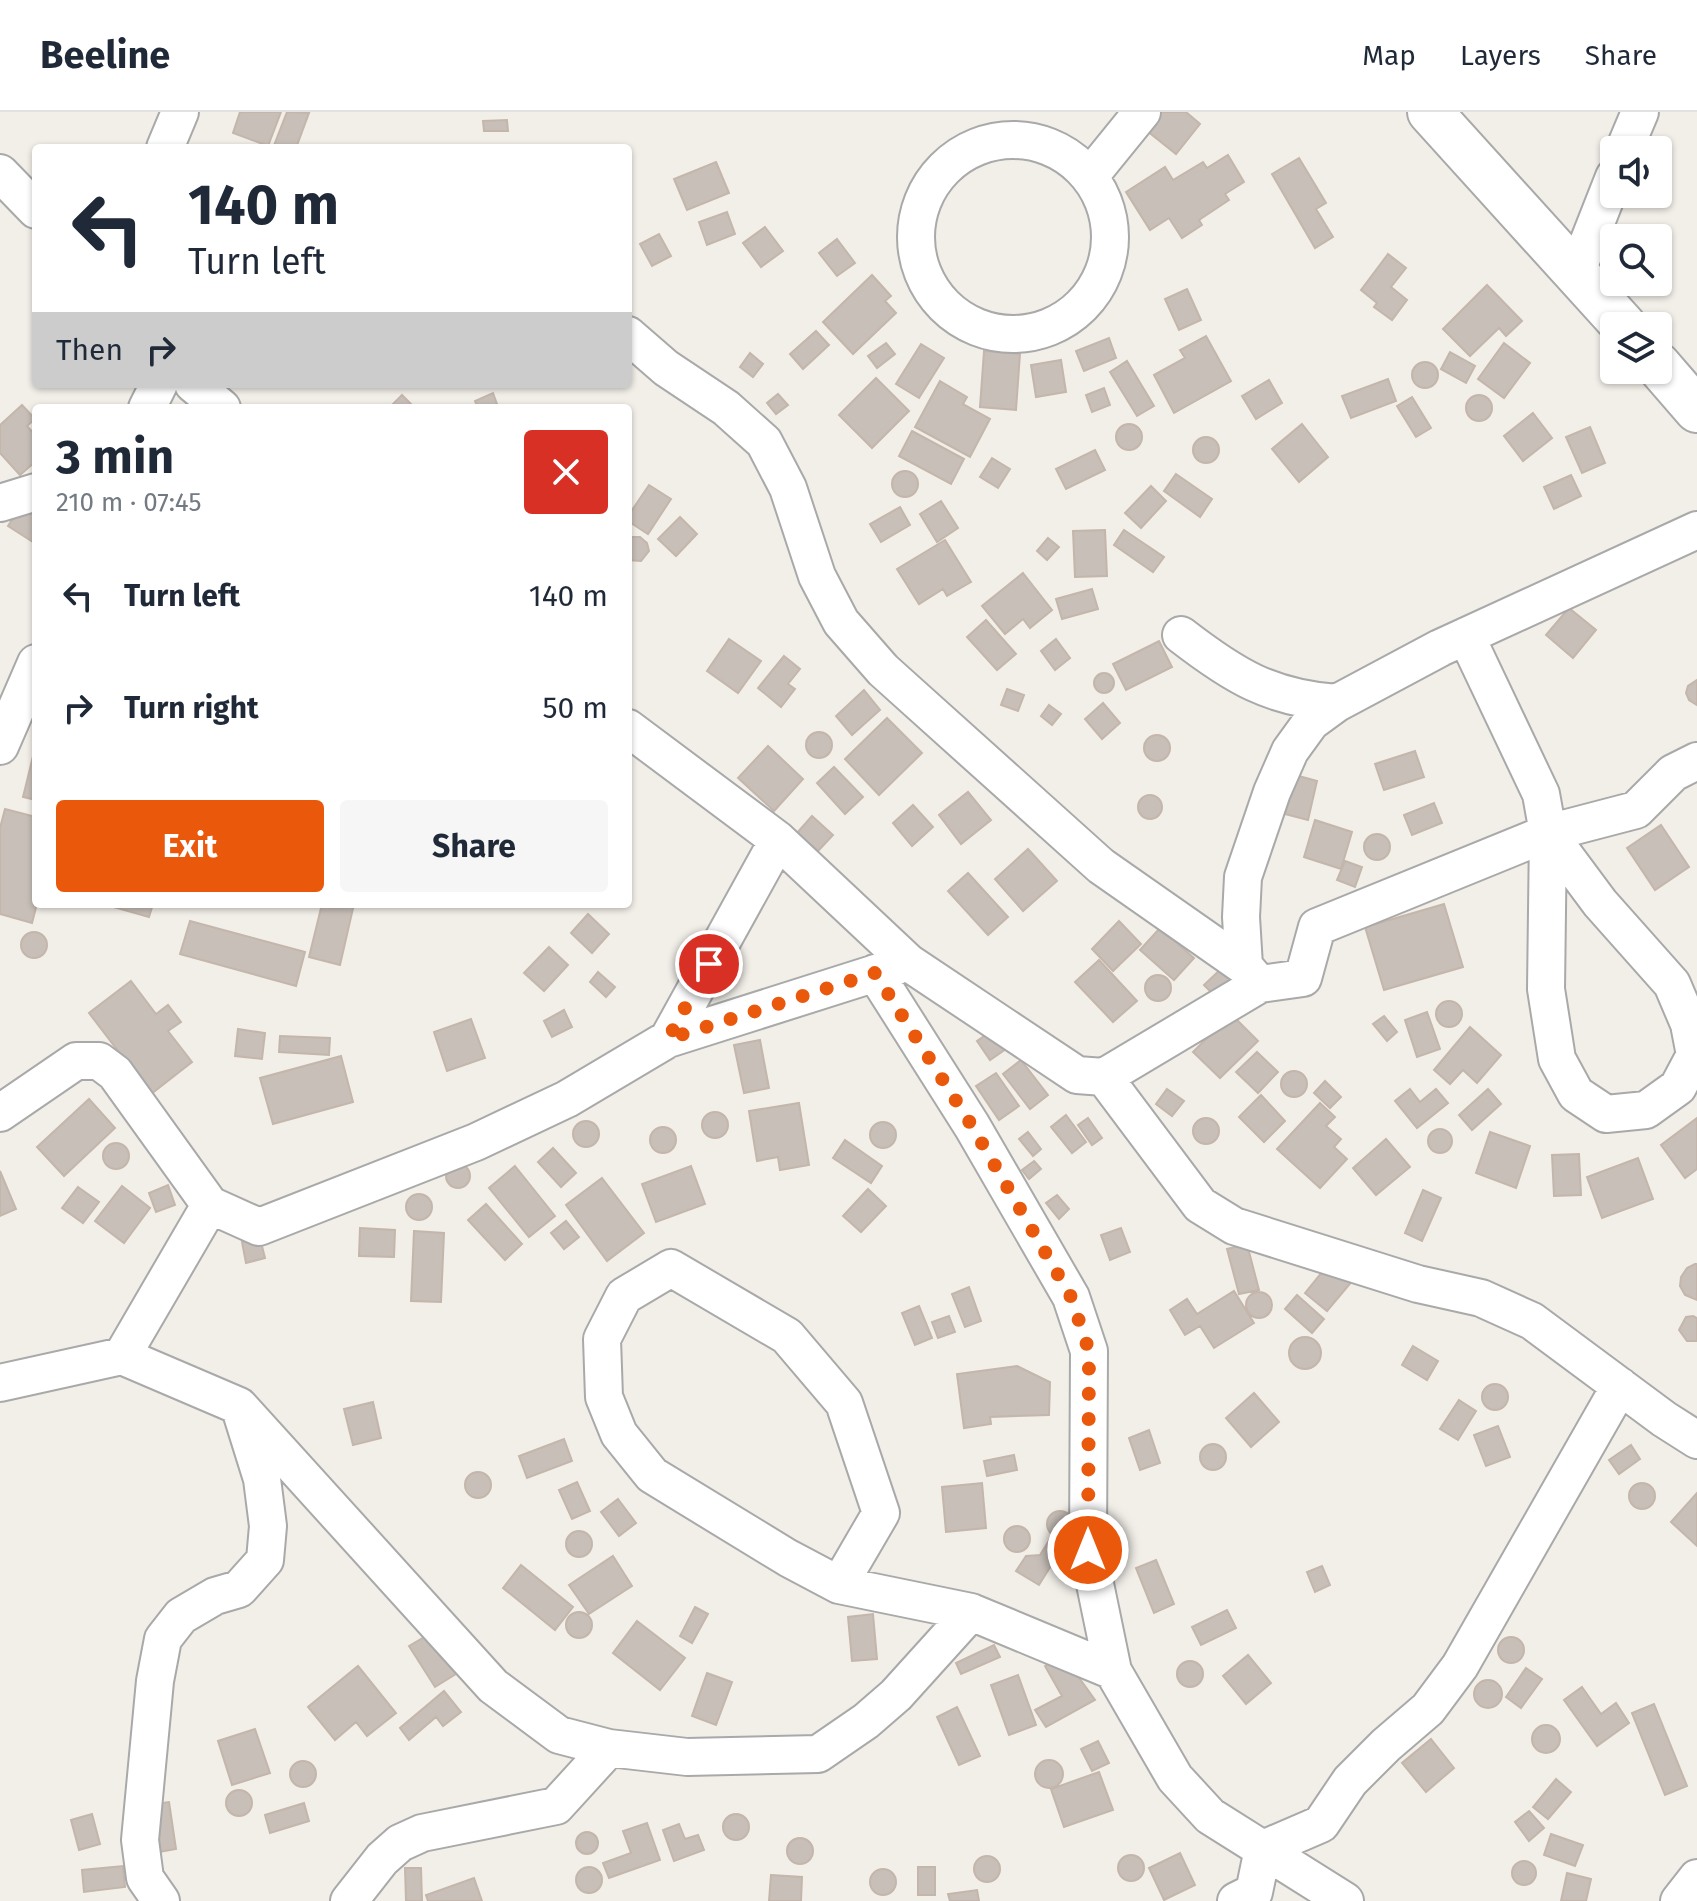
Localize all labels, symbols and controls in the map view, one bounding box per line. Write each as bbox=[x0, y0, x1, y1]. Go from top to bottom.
text: Beeline bbox=[40, 32, 170, 78]
text: Map bbox=[1362, 39, 1416, 72]
text: Layers bbox=[1460, 39, 1541, 72]
text: Share bbox=[1585, 39, 1657, 72]
map controls bbox=[1600, 136, 1672, 384]
button: sound bbox=[1600, 136, 1672, 208]
text: 140 m bbox=[188, 172, 339, 239]
icon: left bbox=[56, 176, 160, 280]
button: search bbox=[1600, 224, 1672, 296]
text: Turn left bbox=[188, 240, 326, 284]
button: layers bbox=[1600, 312, 1672, 384]
icon: right bbox=[139, 328, 183, 372]
text: Then bbox=[56, 332, 123, 368]
text: 3 min bbox=[56, 428, 174, 486]
button: close bbox=[524, 430, 608, 514]
text: 210 m · 07:45 bbox=[56, 487, 201, 518]
icon: left bbox=[56, 574, 100, 618]
text: Turn left bbox=[124, 578, 240, 614]
text: 140 m bbox=[529, 578, 608, 614]
icon: right bbox=[56, 686, 100, 730]
text: Turn right bbox=[124, 690, 259, 726]
text: 50 m bbox=[543, 690, 608, 726]
button: Exit bbox=[56, 800, 324, 892]
button: Share bbox=[340, 800, 608, 892]
pin bbox=[675, 930, 743, 998]
icon: arrive bbox=[687, 942, 731, 986]
position arrow bbox=[1046, 1508, 1130, 1592]

